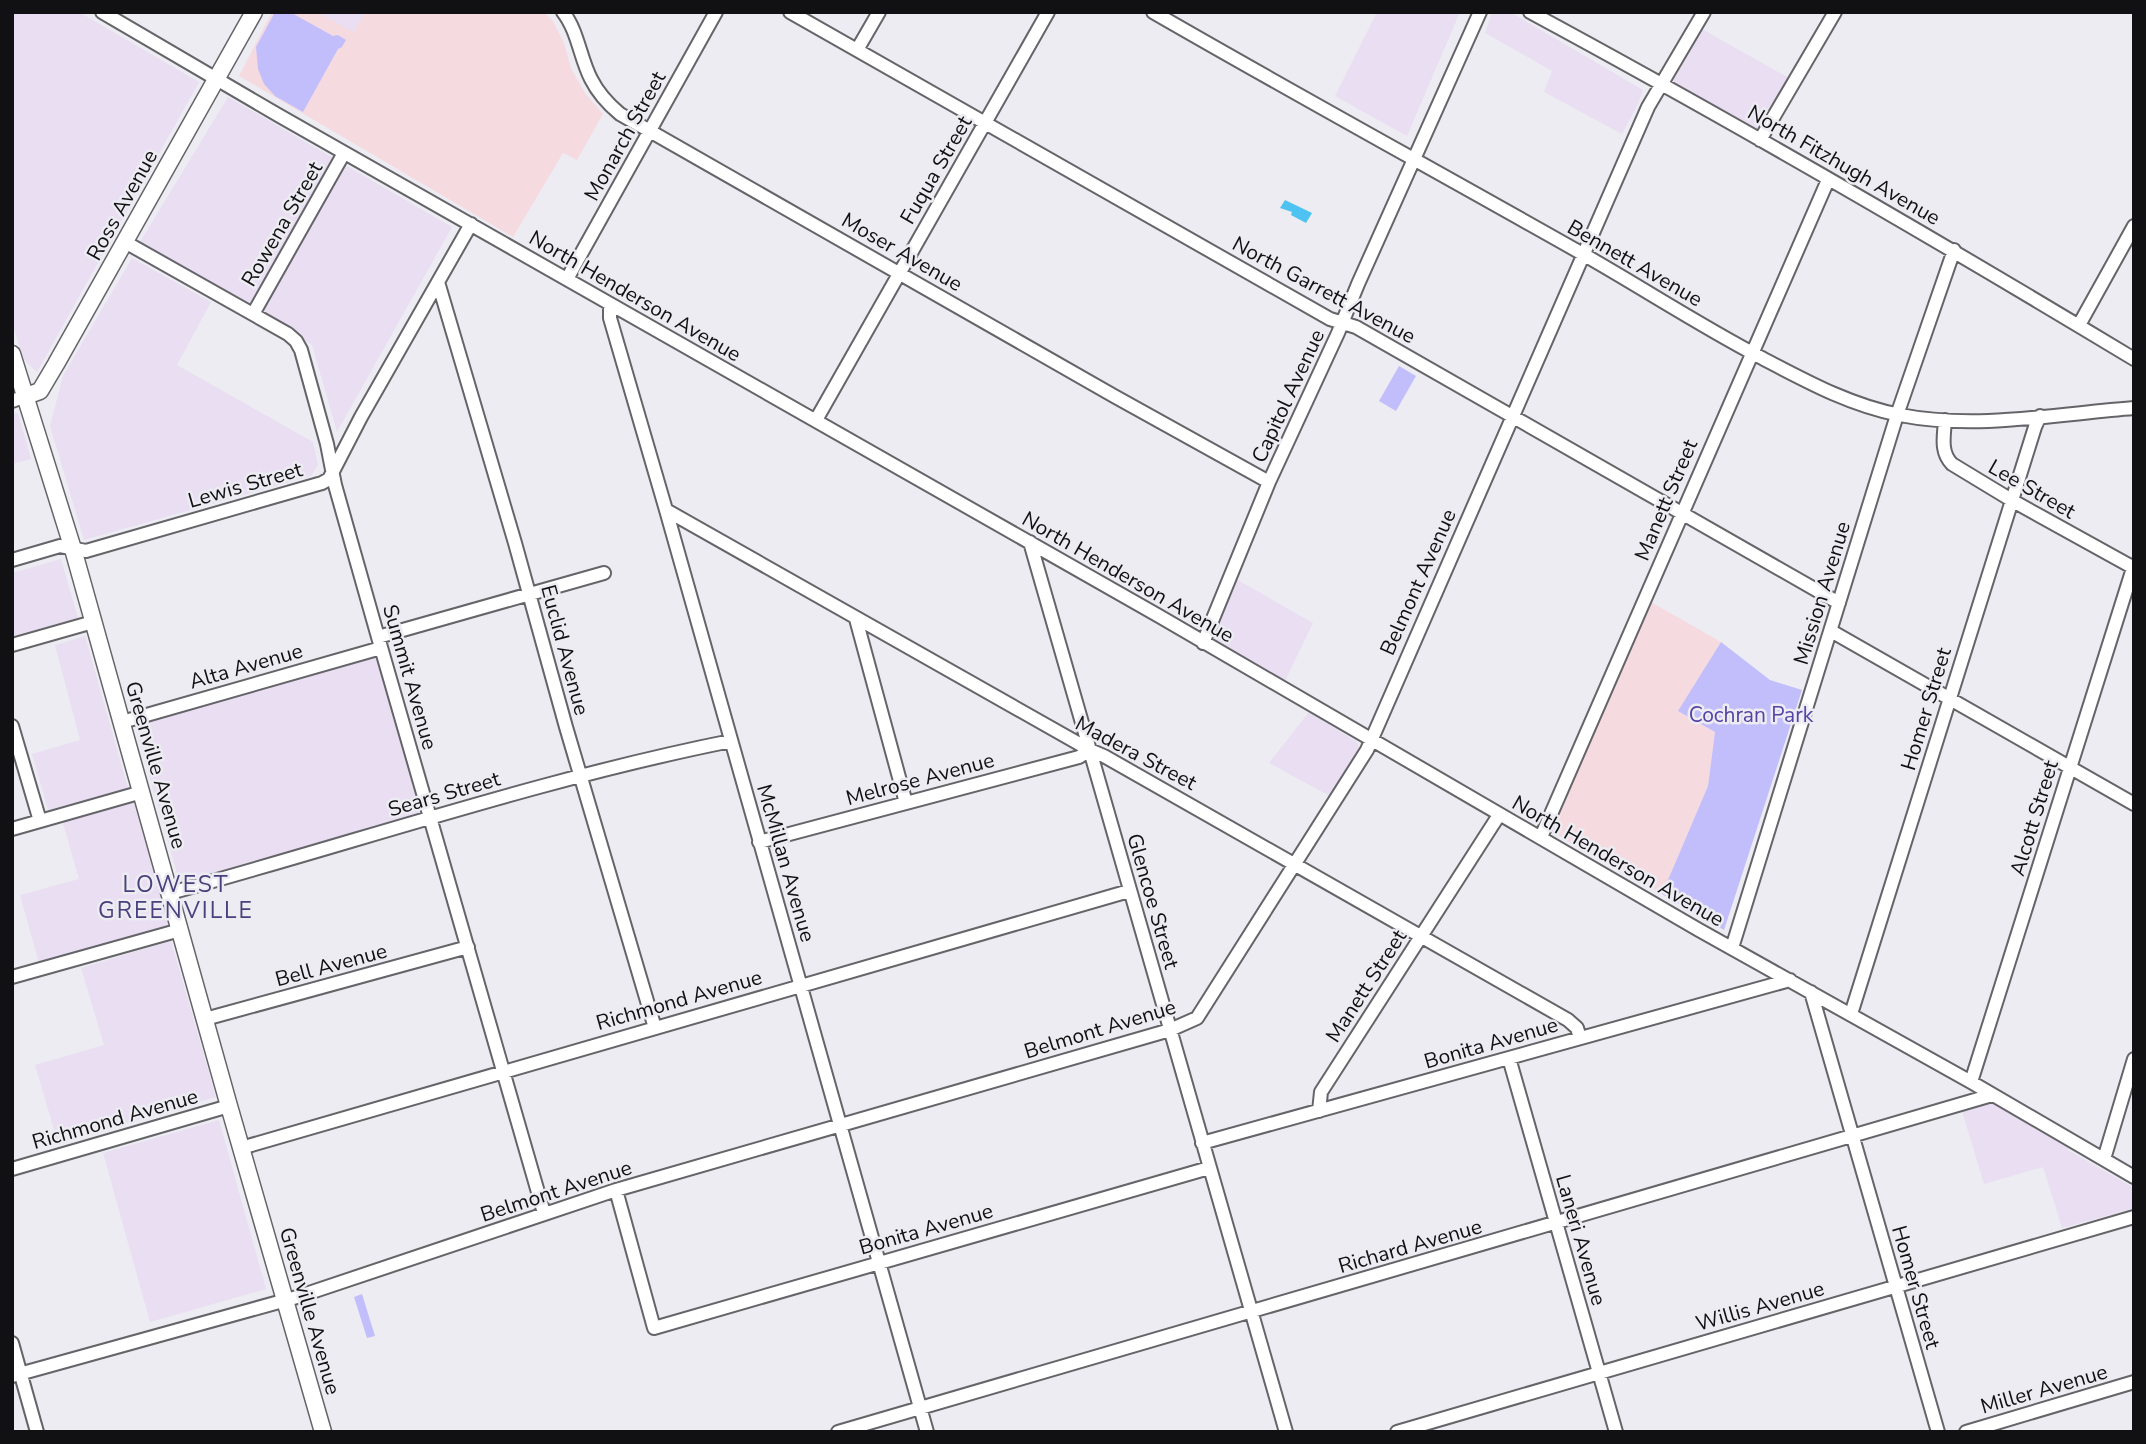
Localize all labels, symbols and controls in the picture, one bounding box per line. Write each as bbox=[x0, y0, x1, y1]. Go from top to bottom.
street label: Monarch Street bbox=[578, 65, 673, 206]
street label: North Fitzhugh Avenue bbox=[1743, 98, 1945, 232]
street label: Fuqua Street bbox=[894, 110, 979, 229]
street label: Ross Avenue bbox=[80, 145, 164, 265]
street label: Rowena Street bbox=[235, 156, 329, 292]
street label: Moser Avenue bbox=[836, 206, 968, 298]
street label: Bennett Avenue bbox=[1562, 213, 1708, 313]
street label: North Henderson Avenue bbox=[524, 224, 746, 368]
street label: North Garrett Avenue bbox=[1227, 230, 1421, 350]
street label: Capitol Avenue bbox=[1245, 325, 1331, 467]
street label: Manett Street bbox=[1628, 434, 1704, 565]
street label: Lee Street bbox=[1983, 453, 2081, 526]
street label: Lewis Street bbox=[185, 455, 306, 515]
street label: Belmont Avenue bbox=[1373, 504, 1463, 660]
street label: North Henderson Avenue bbox=[1017, 505, 1239, 649]
street label: Mission Avenue bbox=[1787, 518, 1857, 668]
street label: Euclid Avenue bbox=[534, 582, 596, 718]
street label: Summit Avenue bbox=[376, 601, 444, 753]
street label: Alta Avenue bbox=[186, 636, 306, 696]
street label: Homer Street bbox=[1894, 644, 1958, 774]
street label: Greenville Avenue bbox=[119, 678, 193, 852]
park label: Cochran Park bbox=[1689, 701, 1814, 729]
street label: Madera Street bbox=[1070, 709, 1202, 797]
street label: Melrose Avenue bbox=[843, 746, 997, 812]
street label: Alcott Street bbox=[2003, 756, 2065, 879]
street label: Sears Street bbox=[385, 764, 504, 823]
street label: McMillan Avenue bbox=[750, 781, 822, 945]
street label: North Henderson Avenue bbox=[1507, 789, 1729, 933]
street label: Glencoe Street bbox=[1120, 830, 1186, 973]
district label: LOWEST GREENVILLE bbox=[98, 869, 254, 926]
street label: Manett Street bbox=[1319, 924, 1413, 1048]
street label: Bell Avenue bbox=[272, 937, 390, 993]
street label: Richmond Avenue bbox=[593, 963, 765, 1037]
street label: Belmont Avenue bbox=[1021, 993, 1179, 1065]
street label: Bonita Avenue bbox=[1421, 1011, 1561, 1075]
street label: Richmond Avenue bbox=[29, 1082, 201, 1156]
street label: Belmont Avenue bbox=[477, 1153, 635, 1229]
street label: Laneri Avenue bbox=[1549, 1171, 1613, 1309]
street label: Bonita Avenue bbox=[856, 1197, 996, 1261]
street label: Richard Avenue bbox=[1335, 1212, 1485, 1280]
street label: Homer Street bbox=[1885, 1222, 1947, 1353]
street label: Greenville Avenue bbox=[273, 1224, 347, 1398]
street label: Willis Avenue bbox=[1693, 1274, 1827, 1338]
street label: Miller Avenue bbox=[1977, 1358, 2111, 1420]

